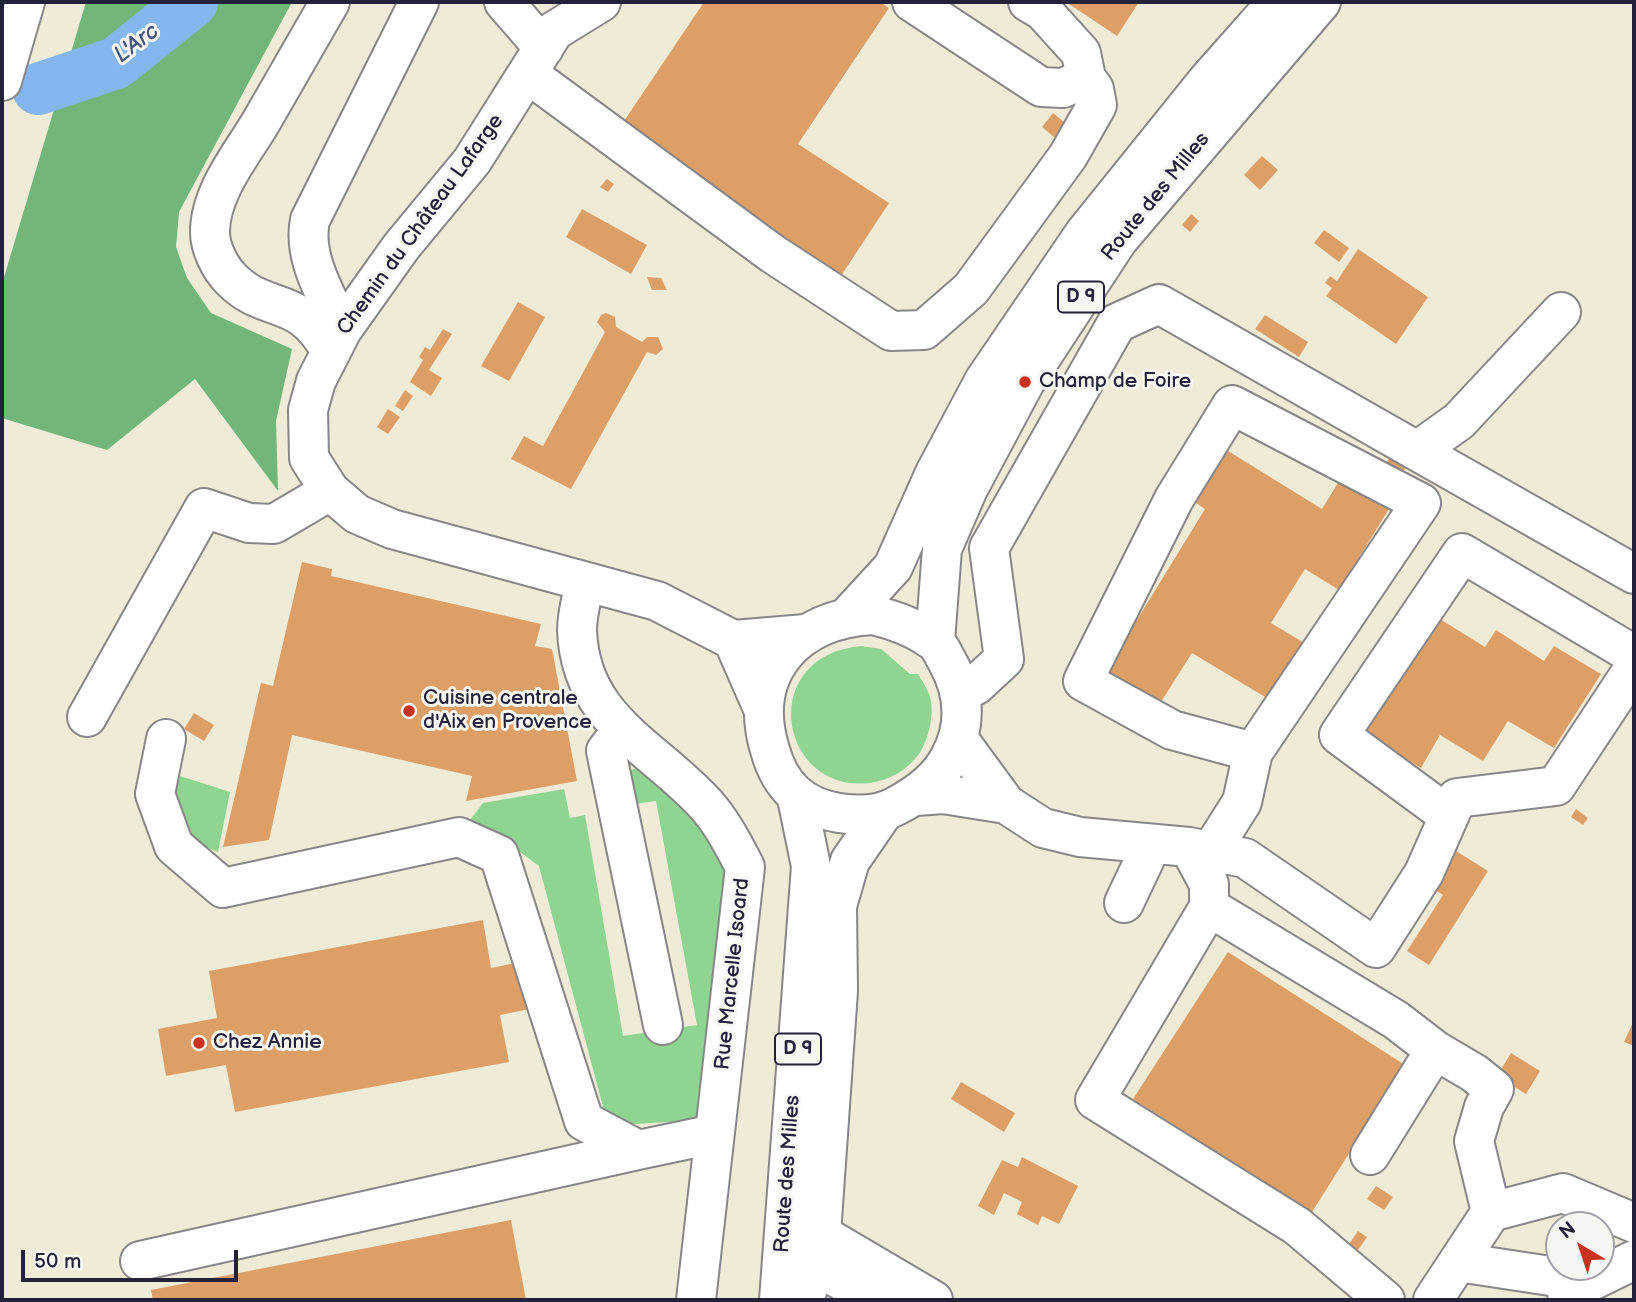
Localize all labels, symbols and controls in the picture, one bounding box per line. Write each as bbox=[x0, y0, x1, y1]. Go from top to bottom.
water label: L'Arc bbox=[109, 18, 165, 70]
street label: Chemin du Château Lafarge bbox=[332, 110, 510, 340]
street label: Route des Milles bbox=[1097, 128, 1215, 266]
road number: D 9 bbox=[1058, 282, 1104, 312]
place label: Champ de Foire bbox=[1039, 369, 1191, 395]
marker: Champ de Foire bbox=[1017, 374, 1033, 390]
place label: Cuisine centrale d'Aix en Provence bbox=[423, 686, 592, 736]
marker: Cuisine centrale d'Aix en Provence bbox=[401, 703, 417, 719]
street label: Rue Marcelle Isoard bbox=[710, 877, 756, 1071]
place label: Chez Annie bbox=[213, 1030, 322, 1056]
road number: D 9 bbox=[775, 1034, 821, 1064]
marker: Chez Annie bbox=[191, 1035, 207, 1051]
street label: Route des Milles bbox=[770, 1094, 806, 1254]
north arrow bbox=[1545, 1211, 1615, 1281]
text: N bbox=[1555, 1217, 1581, 1244]
scale bar bbox=[24, 1236, 242, 1280]
text: 50 m bbox=[34, 1249, 81, 1274]

